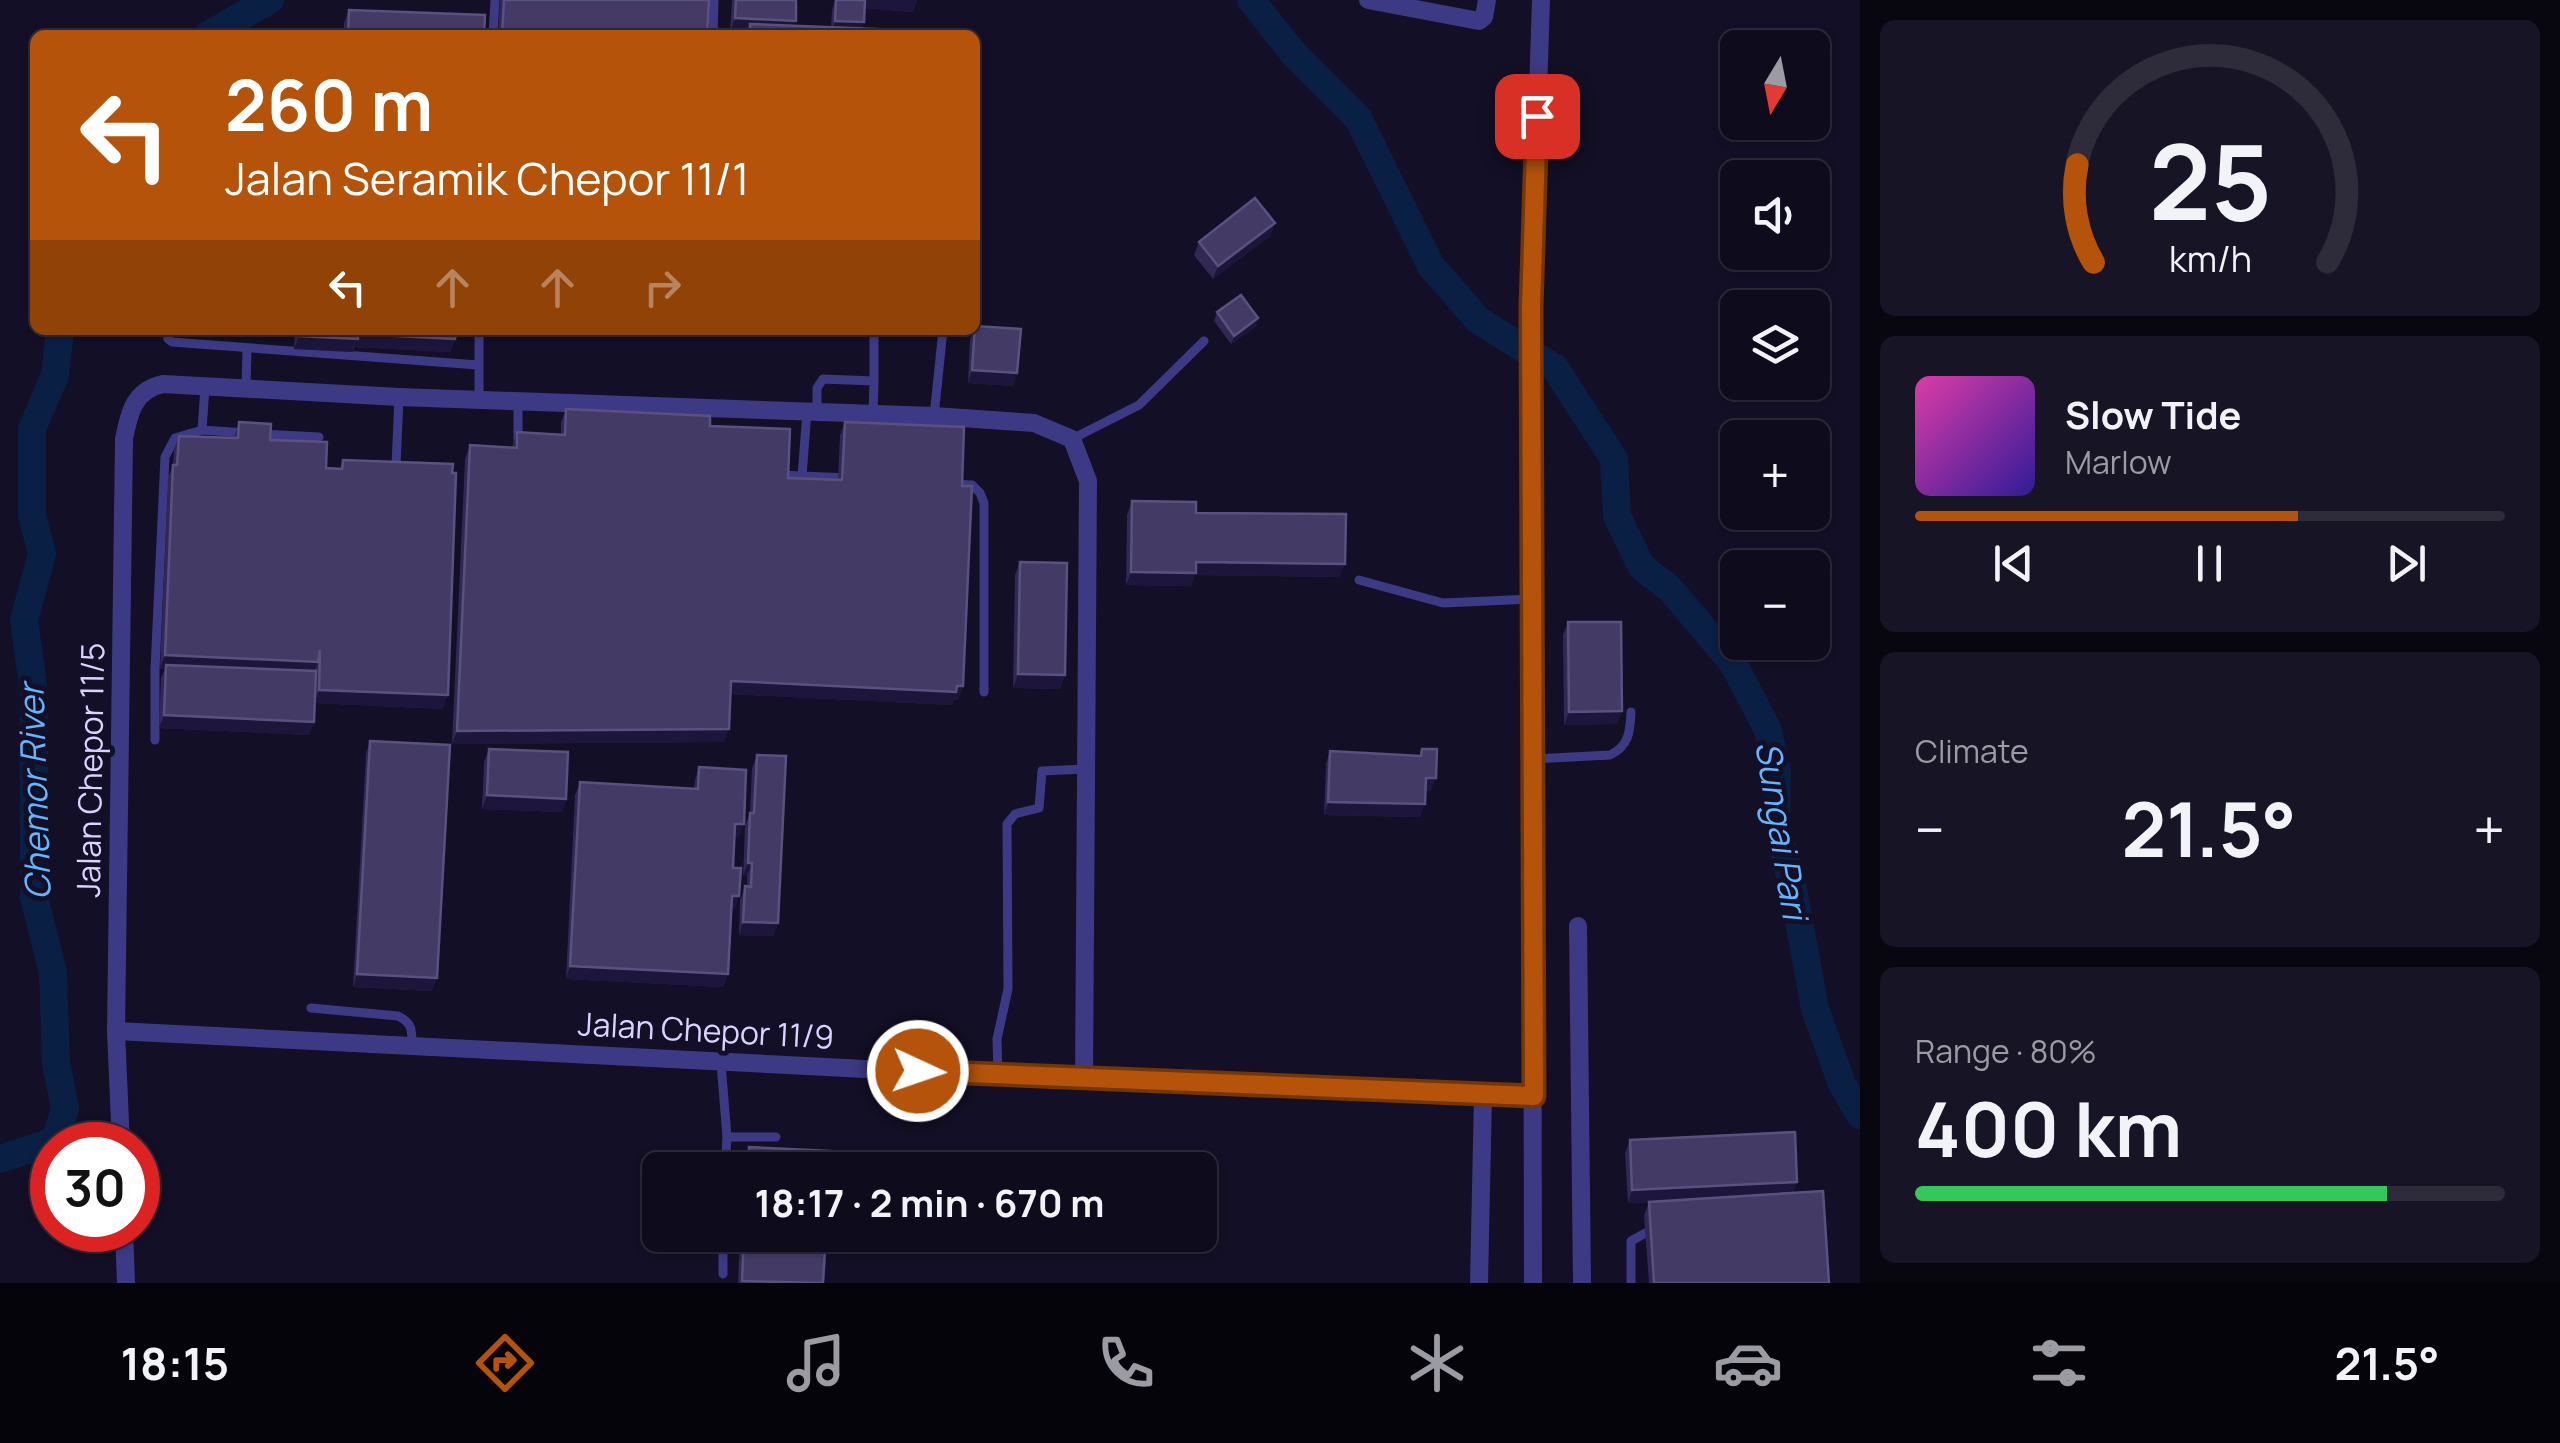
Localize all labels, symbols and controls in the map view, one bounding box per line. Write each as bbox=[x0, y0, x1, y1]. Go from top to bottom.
north arrow bbox=[1720, 30, 1830, 140]
map controls bbox=[1720, 30, 1830, 660]
text: 260 m bbox=[225, 56, 433, 152]
icon: left bbox=[60, 70, 190, 200]
pin bbox=[1495, 74, 1580, 159]
icon: arrive bbox=[1510, 89, 1565, 144]
text: 25 bbox=[2149, 109, 2271, 251]
text: Jalan Seramik Chepor 11/1 bbox=[225, 147, 750, 209]
button: sound bbox=[1720, 160, 1830, 270]
text: km/h bbox=[2168, 234, 2252, 283]
icon: left bbox=[320, 260, 375, 315]
icon: ahead bbox=[425, 260, 480, 315]
icon: ahead bbox=[530, 260, 585, 315]
icon: right bbox=[635, 260, 690, 315]
button: layers bbox=[1720, 290, 1830, 400]
text: Slow Tide bbox=[2065, 388, 2242, 440]
button: + bbox=[1720, 420, 1830, 530]
text: Marlow bbox=[2065, 440, 2172, 484]
icon: previous bbox=[1986, 536, 2041, 591]
icon: pause bbox=[2182, 536, 2237, 591]
icon: next bbox=[2379, 536, 2434, 591]
button: − bbox=[1720, 550, 1830, 660]
street label: Jalan Chepor 11/5 bbox=[66, 642, 114, 898]
water label: Chemor River bbox=[6, 679, 62, 901]
text: Climate bbox=[1915, 729, 2029, 773]
water label: Sungai Pari bbox=[1744, 738, 1820, 926]
text: 21.5° bbox=[2122, 777, 2296, 880]
text: − bbox=[1915, 791, 1945, 867]
text: + bbox=[2473, 791, 2505, 867]
street label: Jalan Chepor 11/9 bbox=[577, 1001, 835, 1059]
position arrow bbox=[866, 1019, 970, 1123]
text: Range · 80% bbox=[1915, 1029, 2097, 1073]
text: 400 km bbox=[1915, 1077, 2182, 1180]
speed limit sign: 30 bbox=[30, 1122, 160, 1252]
text: 18:17 · 2 min · 670 m bbox=[755, 1176, 1104, 1228]
icon: directions bbox=[470, 1328, 540, 1398]
icon: music bbox=[781, 1328, 851, 1398]
icon: phone bbox=[1091, 1328, 1161, 1398]
icon: climate bbox=[1402, 1328, 1472, 1398]
icon: car bbox=[1713, 1328, 1783, 1398]
icon: filters bbox=[2024, 1328, 2094, 1398]
text: 18:15 bbox=[120, 1332, 229, 1394]
text: 21.5° bbox=[2335, 1332, 2440, 1394]

